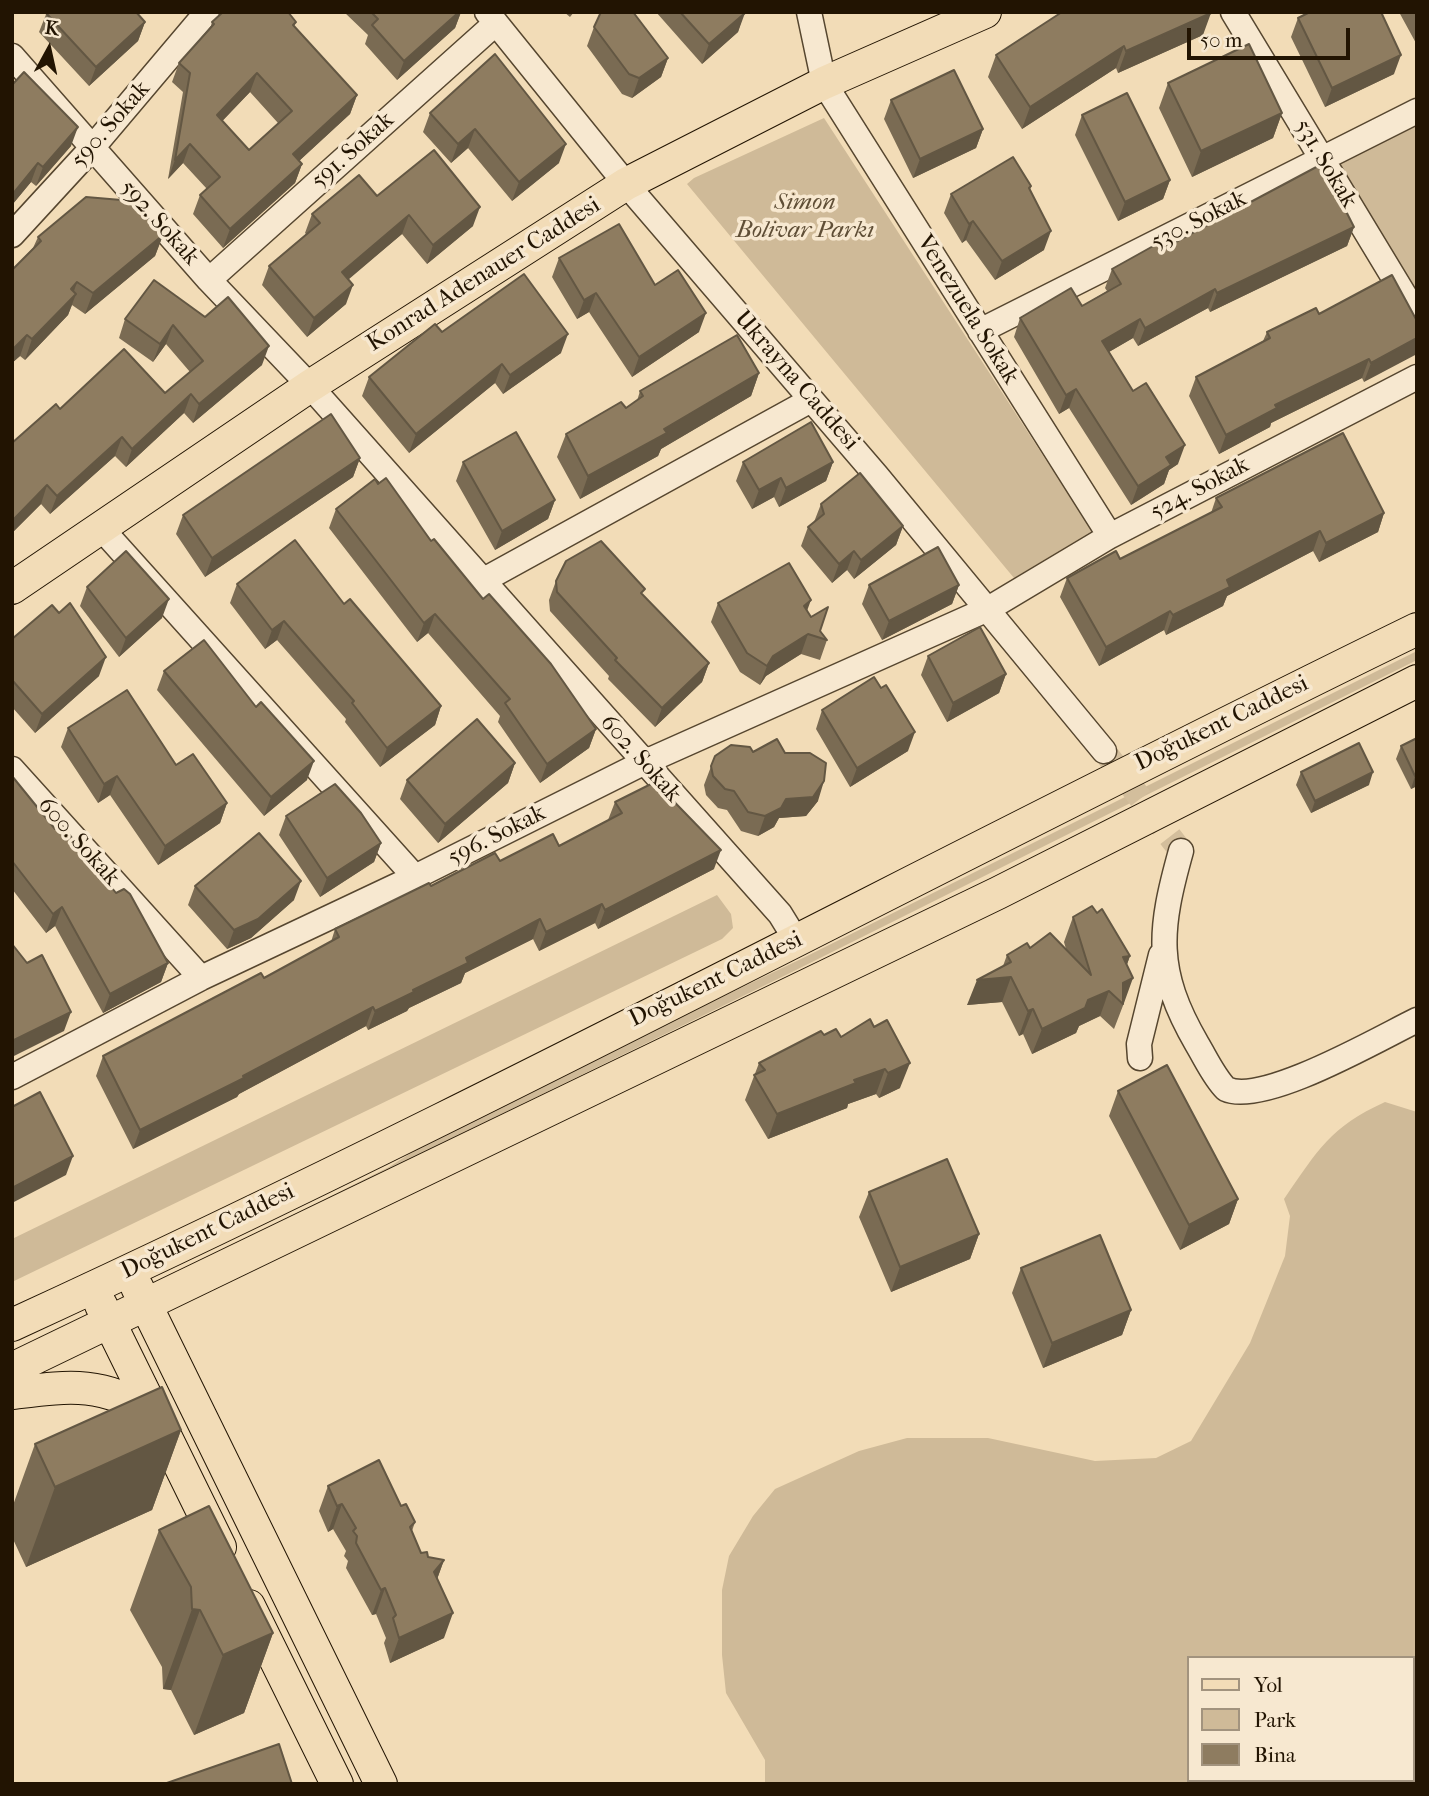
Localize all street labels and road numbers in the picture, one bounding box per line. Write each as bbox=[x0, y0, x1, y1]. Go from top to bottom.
street label: 590. Sokak bbox=[65, 76, 157, 174]
street label: 591. Sokak bbox=[306, 106, 400, 196]
street label: 531. Sokak bbox=[1287, 114, 1363, 214]
street label: 592. Sokak bbox=[113, 174, 205, 272]
street label: 530. Sokak bbox=[1146, 185, 1252, 257]
street label: Konrad Adenauer Caddesi bbox=[362, 191, 606, 359]
street label: Venezuela Sokak bbox=[910, 230, 1024, 390]
street label: Ukrayna Caddesi bbox=[727, 305, 865, 457]
street label: 524. Sokak bbox=[1146, 451, 1254, 527]
street label: Doğukent Caddesi bbox=[1131, 670, 1313, 778]
street label: 602. Sokak bbox=[593, 709, 687, 809]
street label: 600. Sokak bbox=[31, 792, 125, 892]
street label: 596. Sokak bbox=[443, 799, 551, 873]
street label: Doğukent Caddesi bbox=[625, 926, 807, 1034]
street label: Doğukent Caddesi bbox=[117, 1178, 299, 1286]

